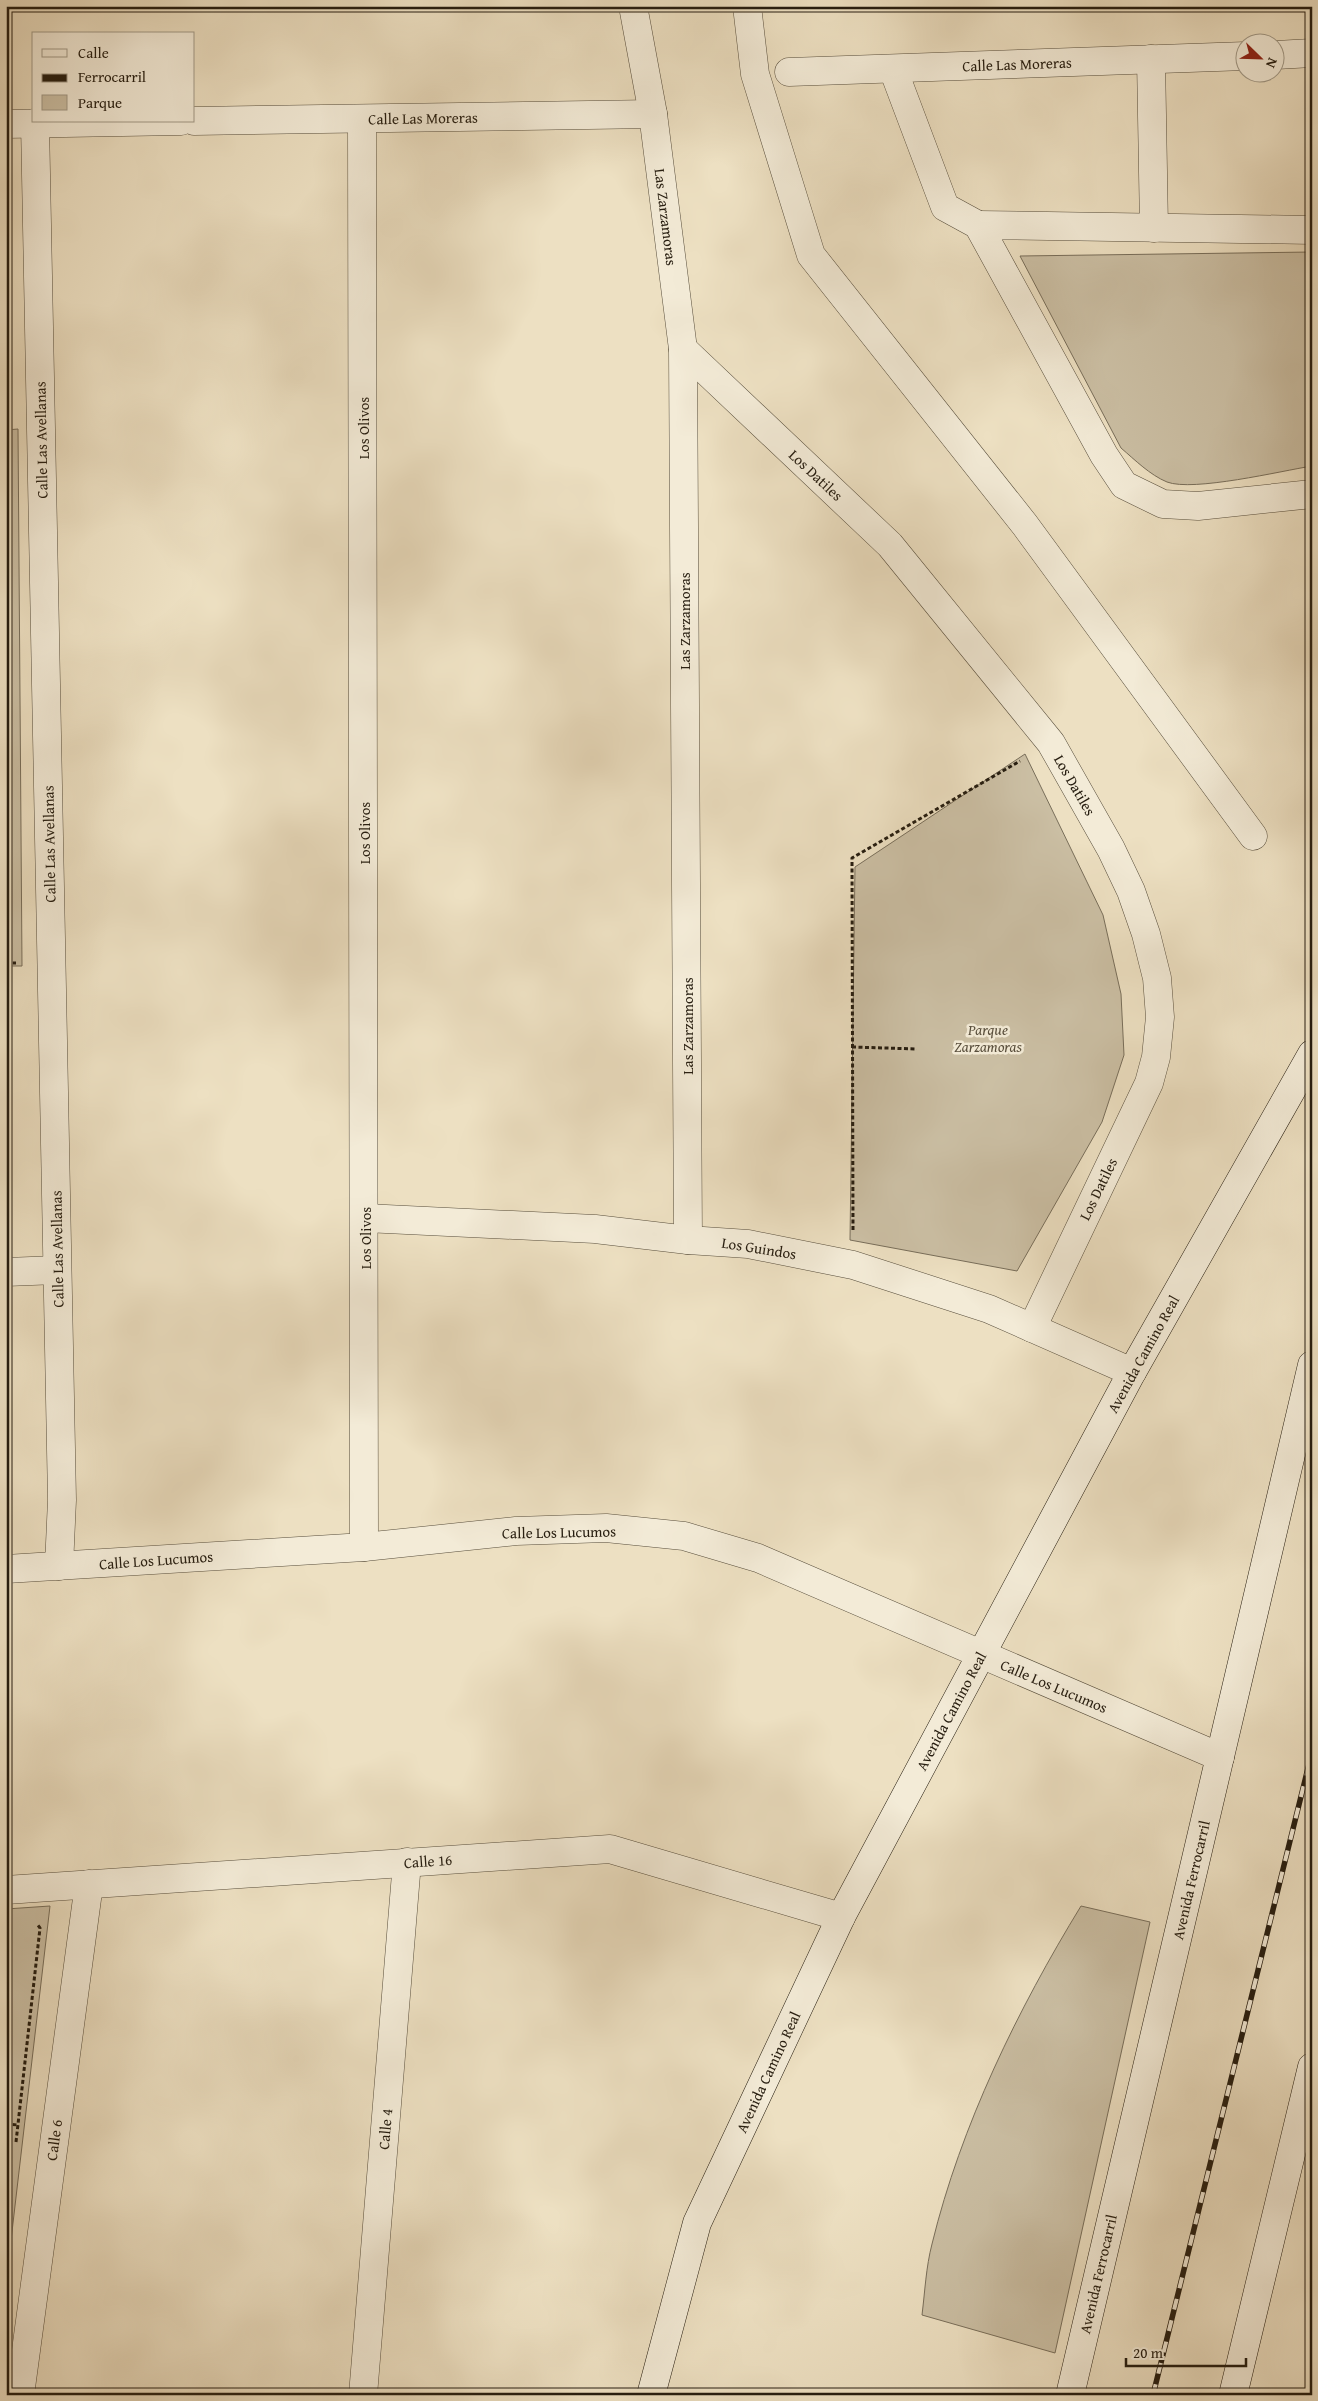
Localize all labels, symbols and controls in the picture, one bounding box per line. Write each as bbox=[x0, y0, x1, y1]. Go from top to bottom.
legend bbox=[32, 32, 195, 122]
north arrow bbox=[1236, 32, 1286, 82]
text: Calle bbox=[78, 42, 109, 63]
street label: Calle Las Moreras bbox=[962, 52, 1072, 76]
text: N bbox=[1261, 55, 1283, 72]
text: Ferrocarril bbox=[78, 66, 146, 87]
text: Parque bbox=[78, 92, 122, 113]
street label: Calle Las Moreras bbox=[368, 107, 478, 129]
street label: Las Zarzamoras bbox=[650, 167, 682, 267]
street label: Calle Las Avellanas bbox=[29, 381, 53, 499]
street label: Los Olivos bbox=[353, 397, 374, 459]
street label: Los Datiles bbox=[784, 444, 848, 506]
street label: Las Zarzamoras bbox=[674, 572, 695, 670]
street label: Los Datiles bbox=[1049, 751, 1101, 819]
street label: Calle Las Avellanas bbox=[37, 785, 61, 903]
street label: Los Olivos bbox=[354, 802, 375, 864]
street label: Las Zarzamoras bbox=[677, 977, 698, 1075]
park label: Parque Zarzamoras bbox=[954, 1019, 1022, 1057]
street label: Los Datiles bbox=[1074, 1154, 1122, 1224]
street label: Calle Las Avellanas bbox=[45, 1190, 69, 1308]
street label: Los Olivos bbox=[355, 1207, 376, 1269]
street label: Los Guindos bbox=[720, 1232, 798, 1264]
street label: Avenida Camino Real bbox=[1102, 1291, 1184, 1417]
street label: Calle Los Lucumos bbox=[502, 1521, 616, 1543]
street label: Calle Los Lucumos bbox=[98, 1546, 214, 1574]
street label: Avenida Camino Real bbox=[911, 1648, 991, 1774]
street label: Calle Los Lucumos bbox=[997, 1654, 1111, 1718]
street label: Avenida Ferrocarril bbox=[1167, 1818, 1215, 1942]
street label: Calle 16 bbox=[403, 1849, 453, 1873]
street label: Avenida Camino Real bbox=[731, 2008, 805, 2136]
street label: Calle 4 bbox=[373, 2108, 397, 2150]
street label: Calle 6 bbox=[41, 2118, 67, 2162]
street label: Avenida Ferrocarril bbox=[1074, 2212, 1122, 2336]
scale bar bbox=[1126, 2336, 1246, 2368]
text: 20 m bbox=[1133, 2342, 1164, 2363]

